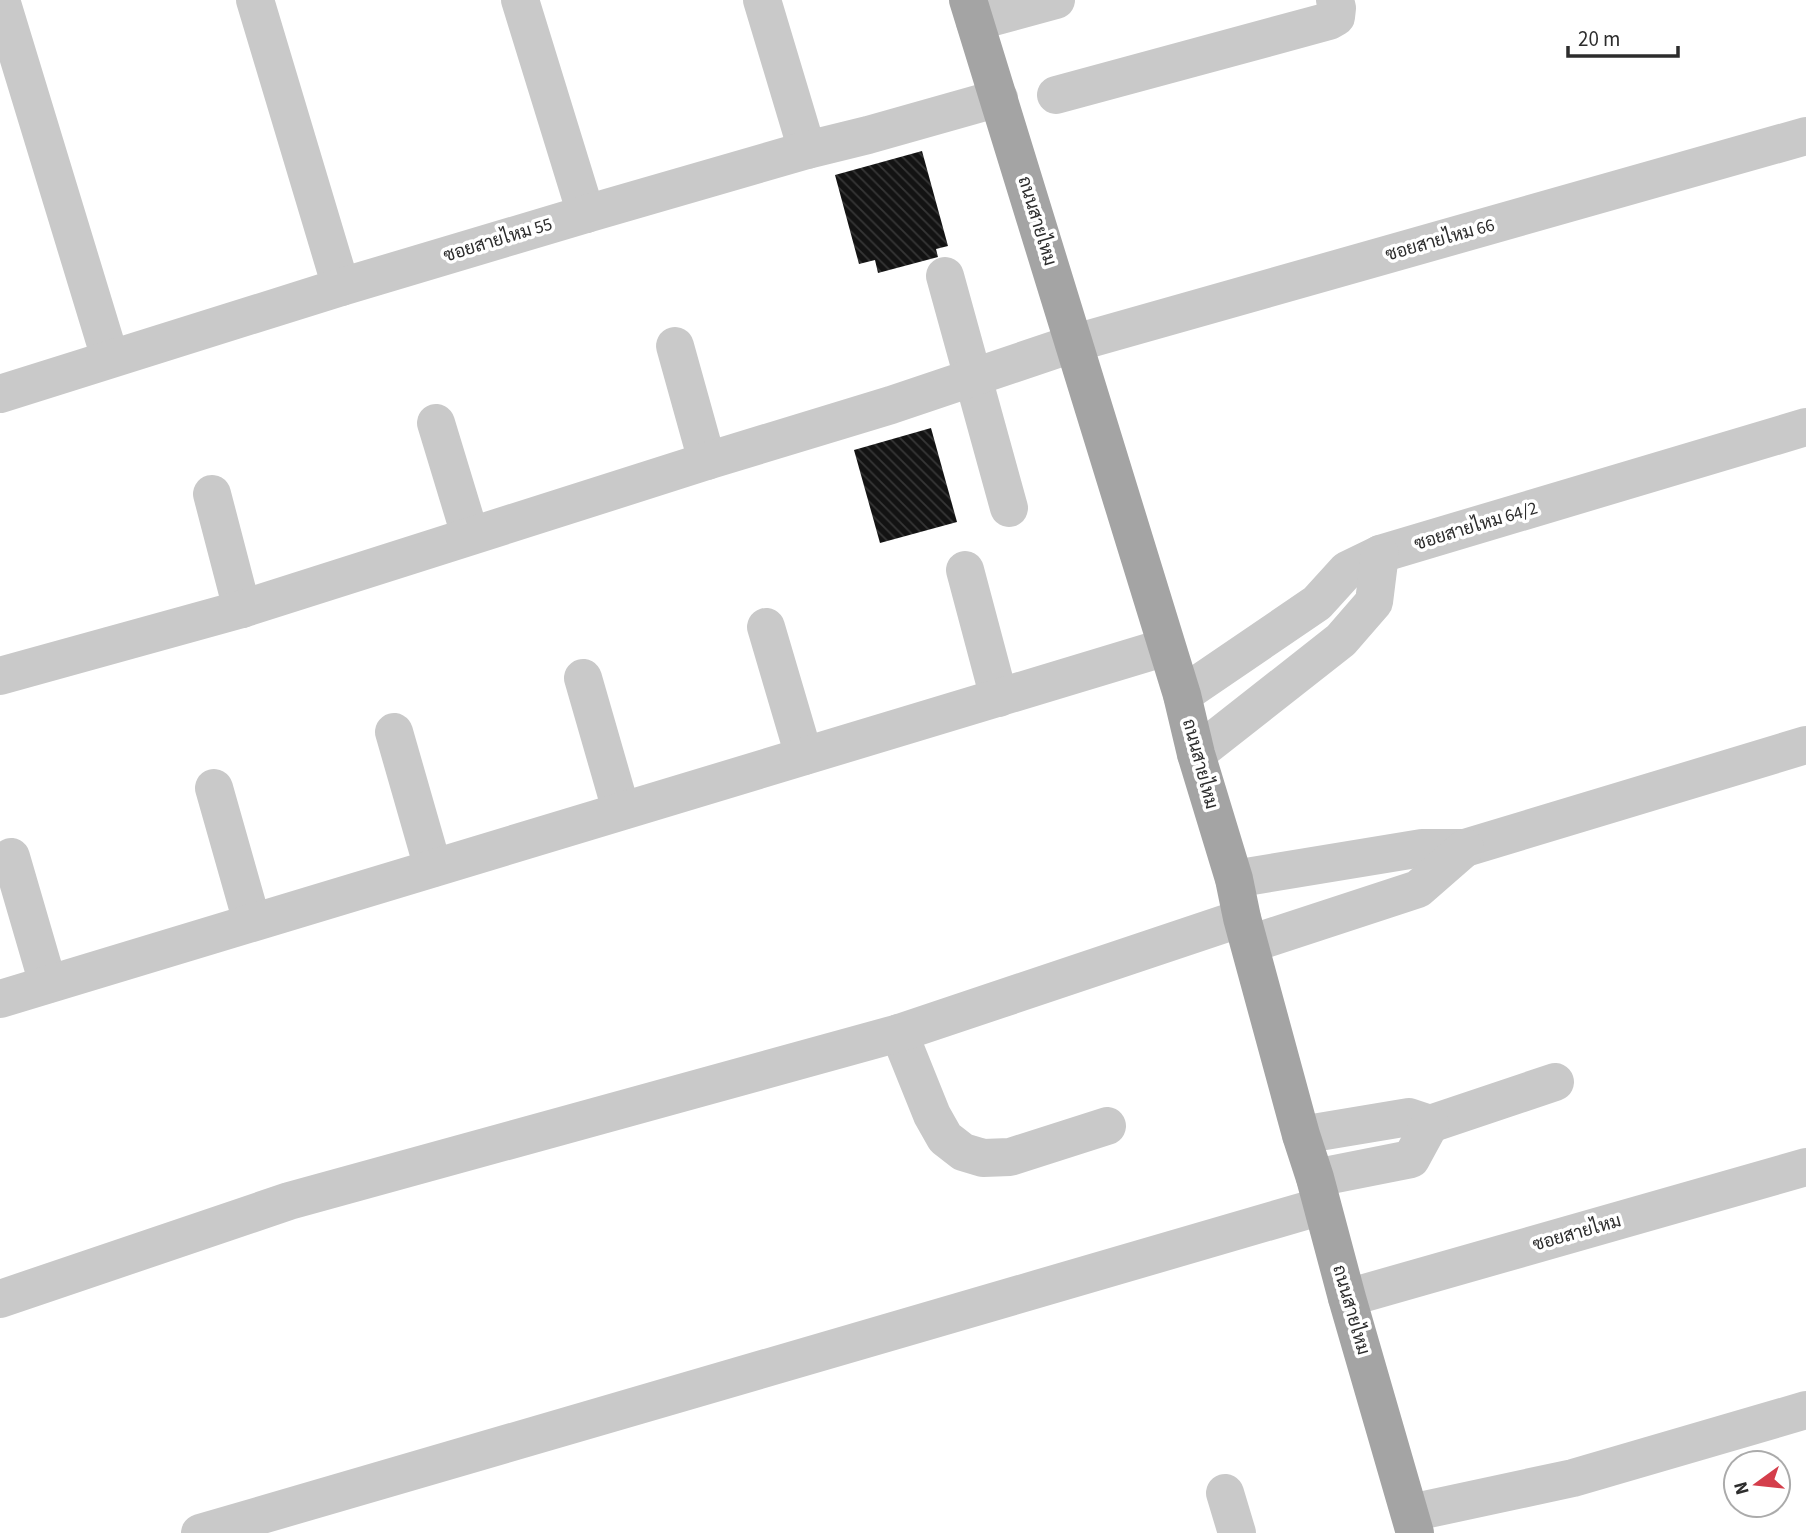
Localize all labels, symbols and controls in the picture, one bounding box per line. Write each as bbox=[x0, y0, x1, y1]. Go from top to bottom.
scale bar bbox=[1568, 14, 1678, 58]
text: 20 m bbox=[1578, 24, 1620, 54]
street label: ถนนสายไหม bbox=[1012, 173, 1063, 269]
street label: ซอยสายไหม 55 bbox=[440, 211, 555, 268]
street label: ซอยสายไหม 66 bbox=[1382, 212, 1498, 268]
street label: ซอยสายไหม 64/2 bbox=[1411, 494, 1541, 557]
street label: ถนนสายไหม bbox=[1176, 716, 1225, 812]
street label: ซอยสายไหม bbox=[1530, 1207, 1624, 1258]
street label: ถนนสายไหม bbox=[1326, 1262, 1377, 1358]
north arrow bbox=[1722, 1449, 1792, 1519]
text: N bbox=[1727, 1478, 1757, 1498]

